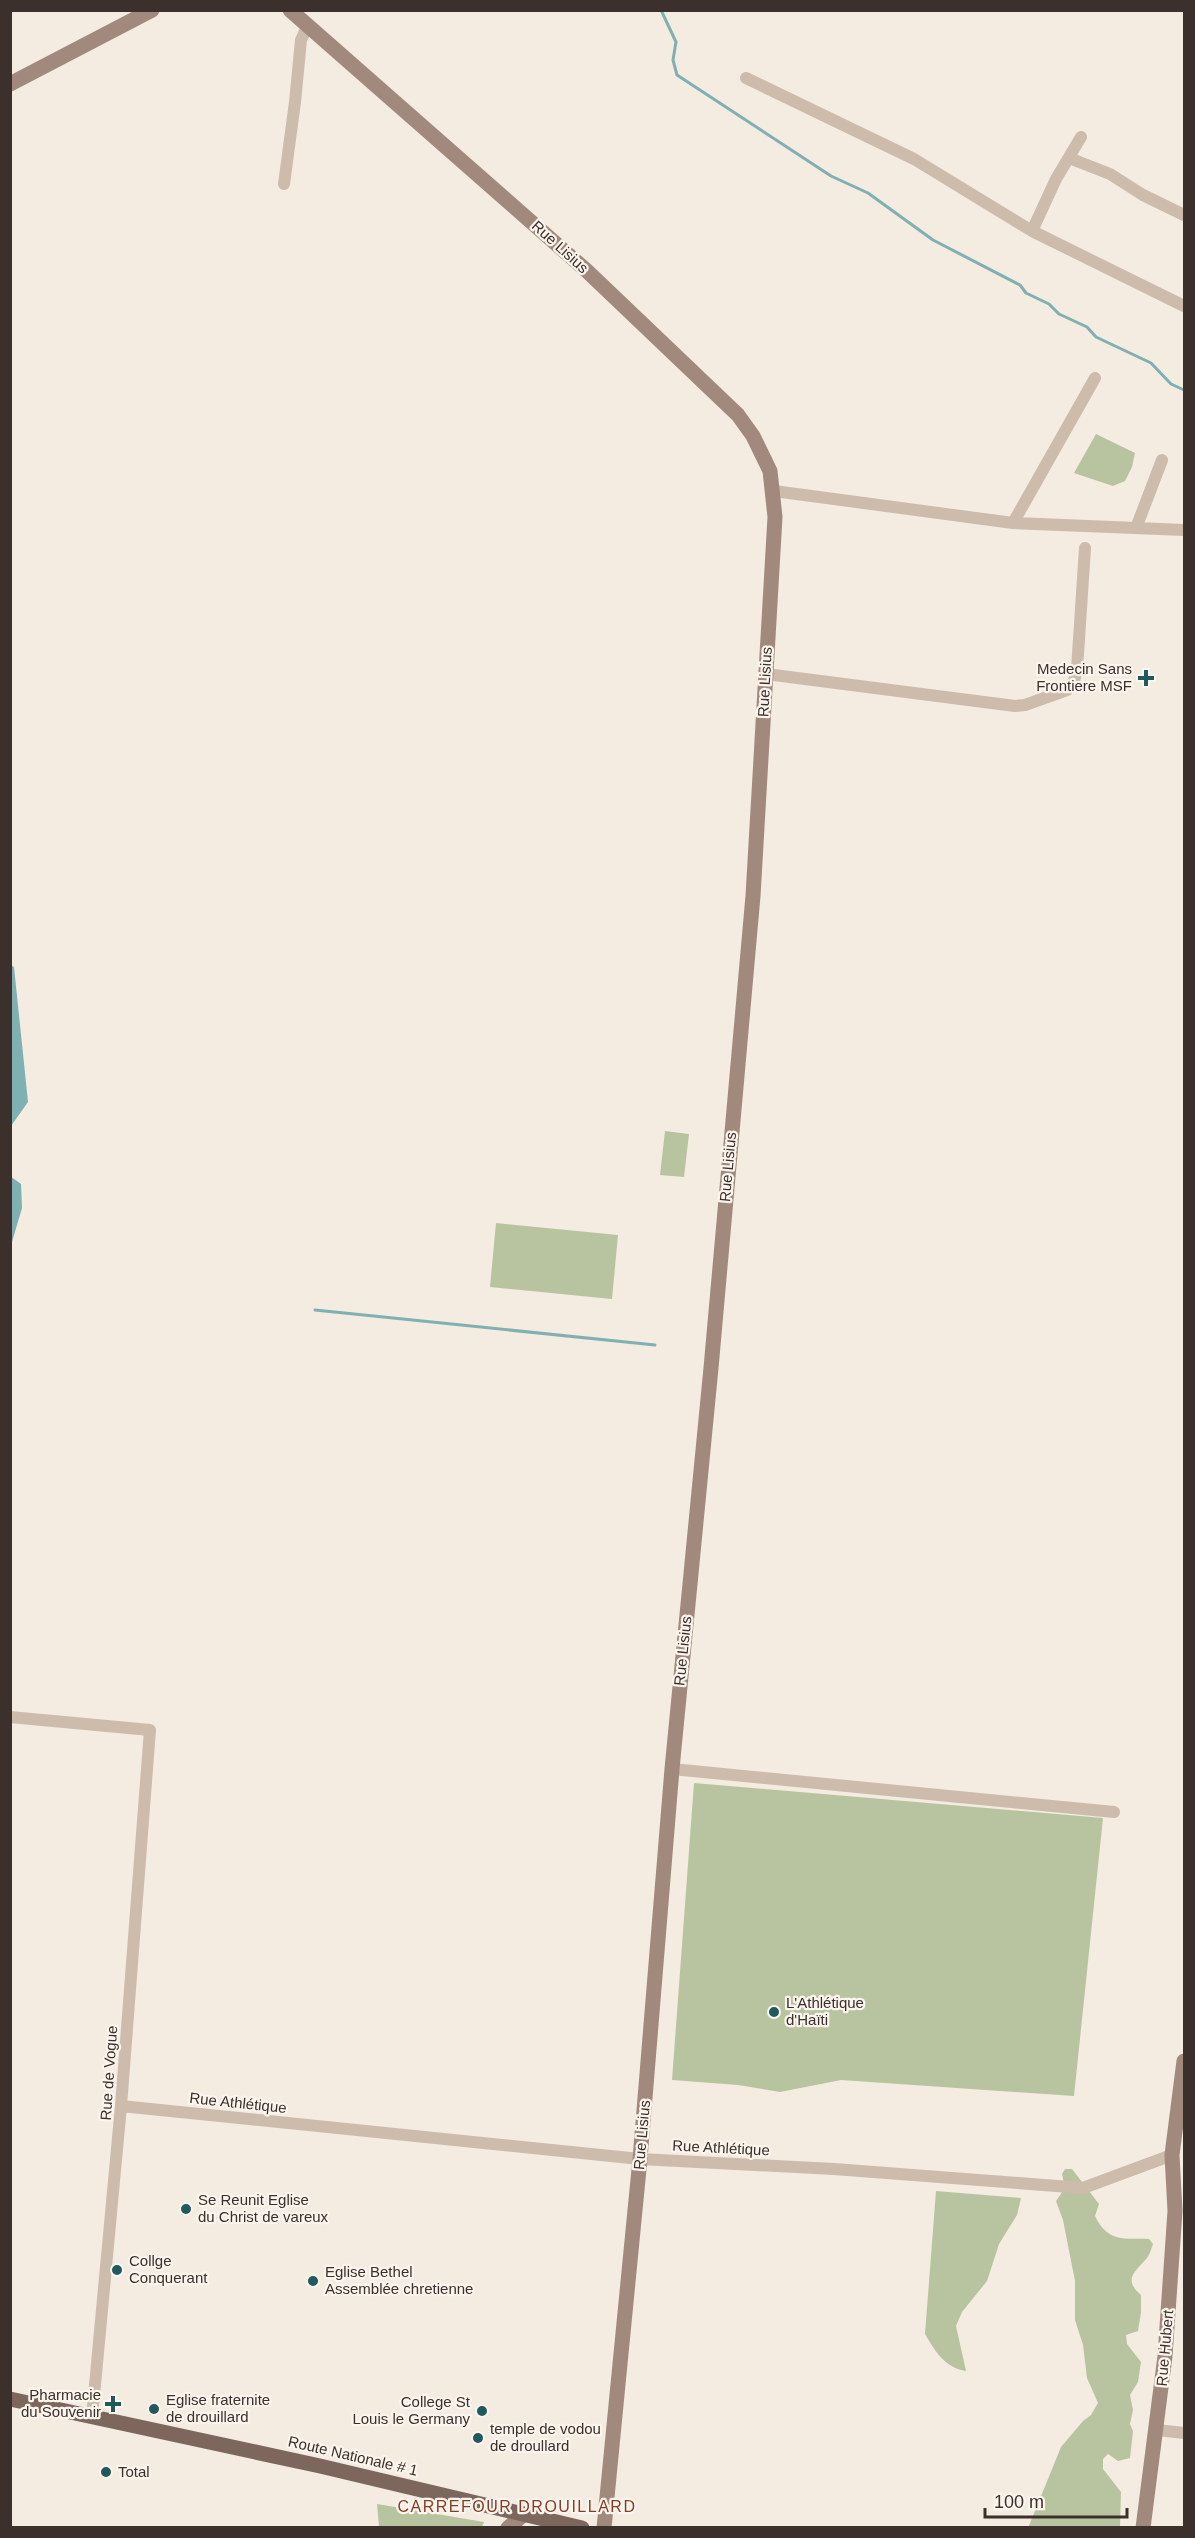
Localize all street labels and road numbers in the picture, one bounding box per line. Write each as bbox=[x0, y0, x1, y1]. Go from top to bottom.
street label: Rue Lisius bbox=[529, 217, 592, 276]
street label: Rue Lisius bbox=[754, 647, 775, 717]
street label: Rue Lisius bbox=[716, 1131, 739, 1203]
street label: Rue Lisius bbox=[670, 1615, 695, 1687]
street label: Rue de Vogue bbox=[97, 2025, 120, 2121]
street label: Rue Athlétique bbox=[189, 2089, 287, 2116]
street label: Rue Lisius bbox=[630, 2099, 653, 2171]
street label: Rue Athlétique bbox=[672, 2136, 770, 2159]
street label: Rue Hubert bbox=[1153, 2308, 1176, 2387]
street label: Route Nationale # 1 bbox=[287, 2432, 420, 2479]

